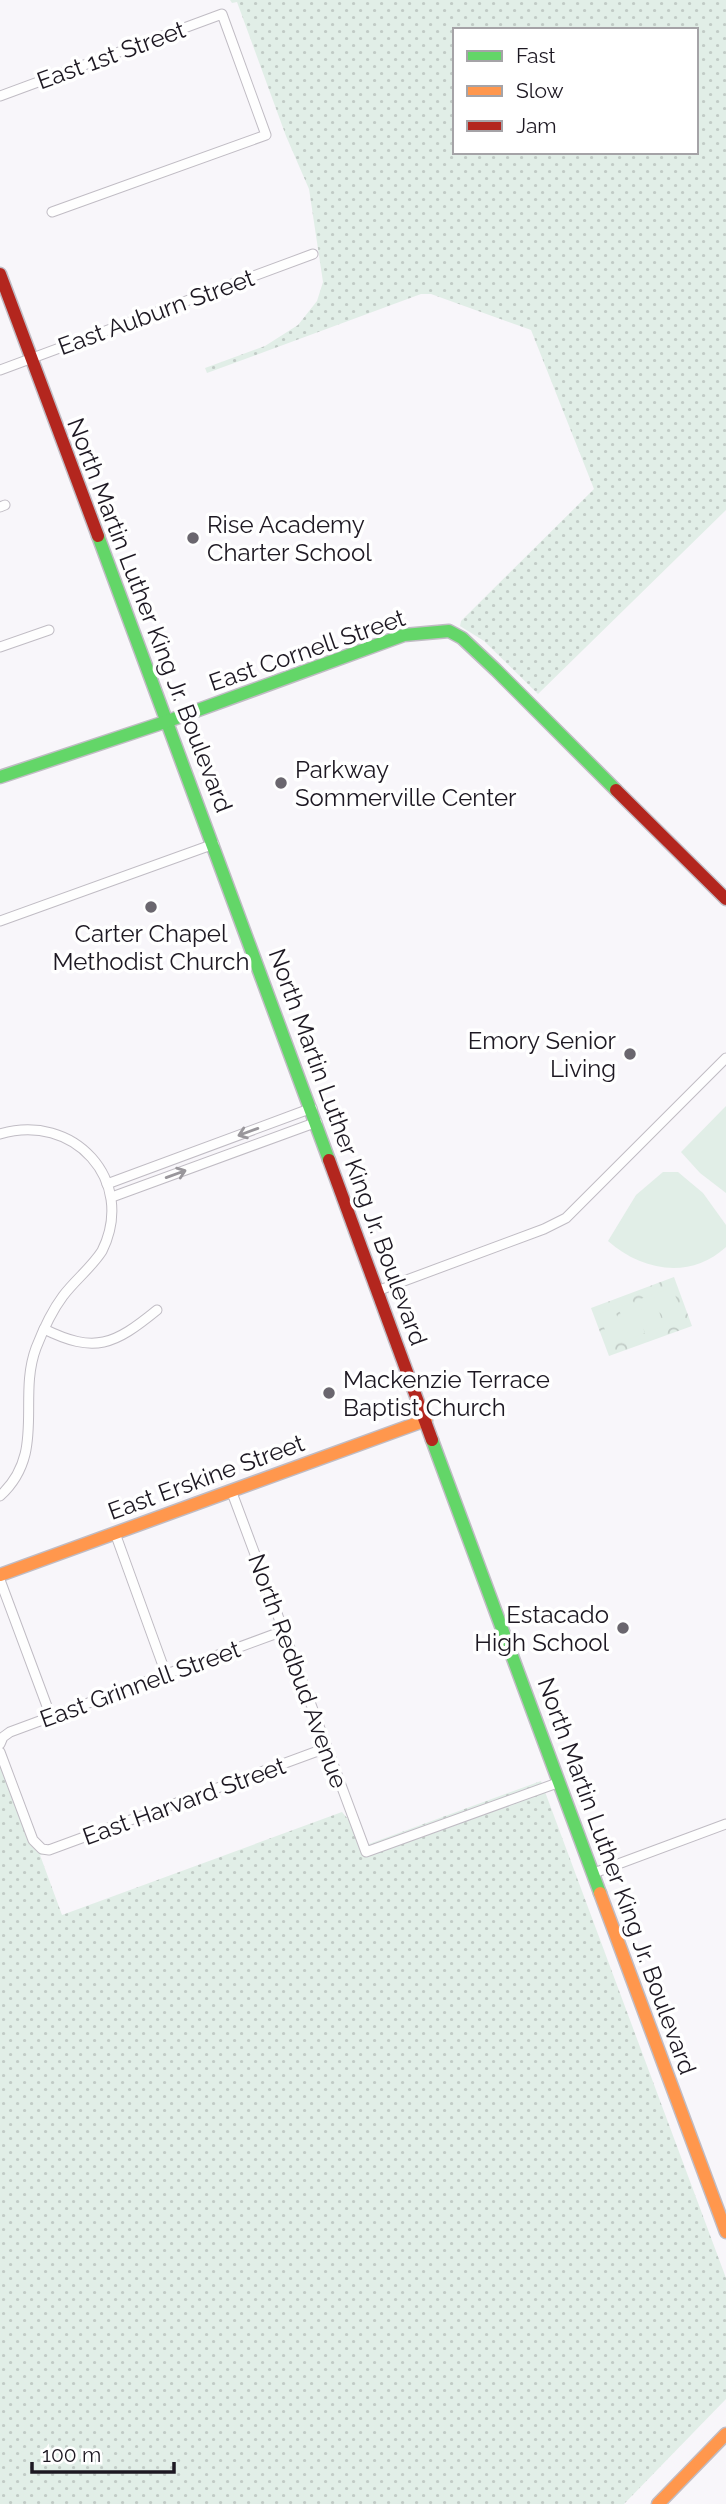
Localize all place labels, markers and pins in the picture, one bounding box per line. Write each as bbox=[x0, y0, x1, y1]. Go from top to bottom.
place label: Rise Academy Charter School bbox=[207, 510, 372, 567]
marker: Rise Academy Charter School bbox=[185, 530, 201, 546]
place label: Parkway Sommerville Center bbox=[295, 755, 517, 812]
marker: Parkway Sommerville Center bbox=[273, 775, 289, 791]
marker: Carter Chapel Methodist Church bbox=[143, 899, 159, 915]
place label: Carter Chapel Methodist Church bbox=[53, 919, 249, 976]
place label: Emory Senior Living bbox=[468, 1026, 617, 1083]
marker: Emory Senior Living bbox=[622, 1046, 638, 1062]
place label: Mackenzie Terrace Baptist Church bbox=[343, 1365, 550, 1422]
marker: Mackenzie Terrace Baptist Church bbox=[321, 1385, 337, 1401]
place label: Estacado High School bbox=[474, 1600, 609, 1657]
marker: Estacado High School bbox=[615, 1620, 631, 1636]

